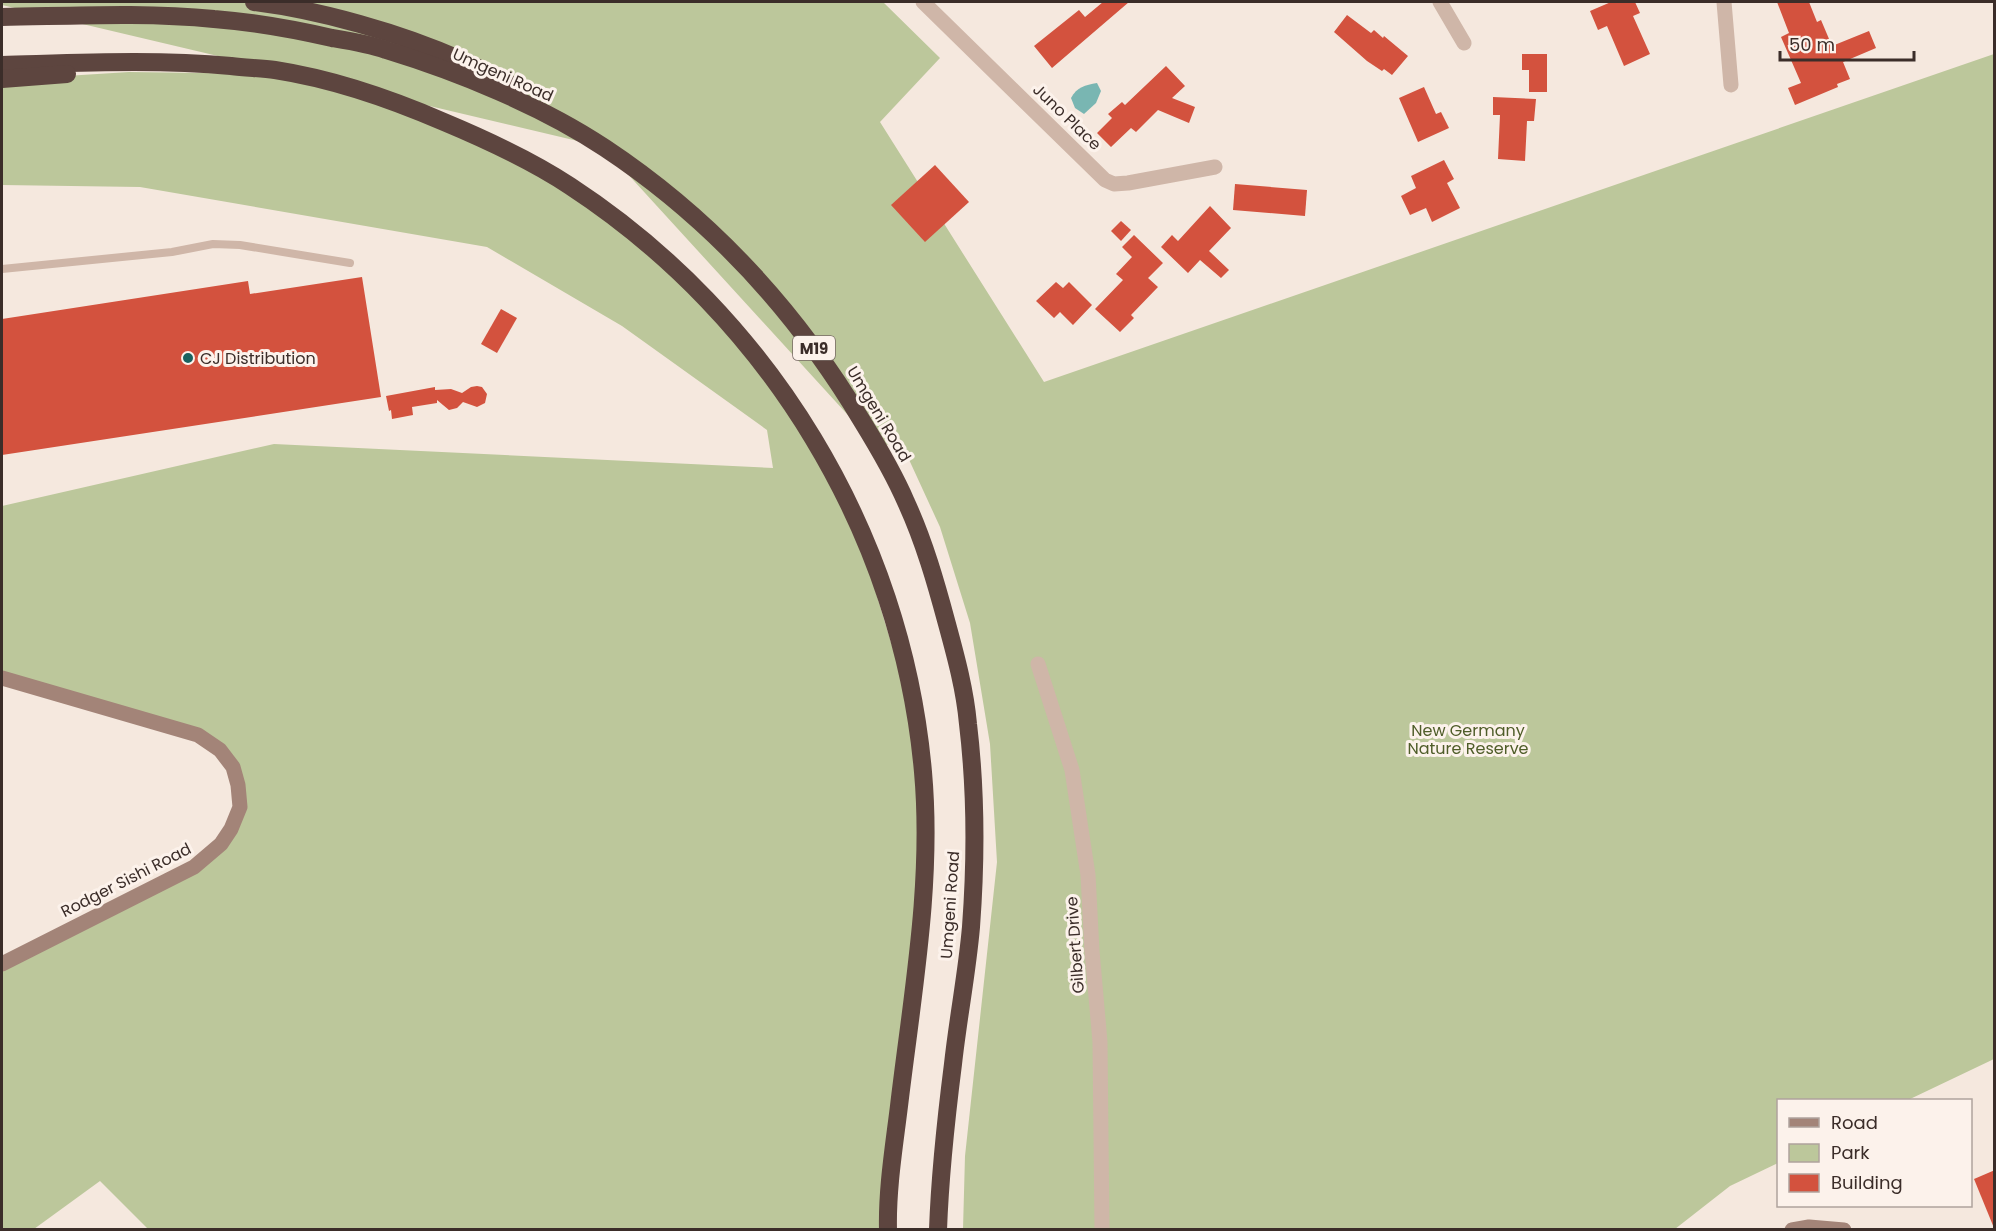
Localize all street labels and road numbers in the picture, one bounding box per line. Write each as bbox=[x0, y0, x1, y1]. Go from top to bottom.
street label: Umgeni Road bbox=[449, 43, 557, 107]
street label: Juno Place bbox=[1028, 78, 1106, 156]
road number: M19 bbox=[793, 336, 835, 360]
street label: Umgeni Road bbox=[841, 362, 917, 466]
street label: Rodger Sishi Road bbox=[57, 837, 195, 923]
street label: Umgeni Road bbox=[935, 850, 965, 960]
street label: Gilbert Drive bbox=[1060, 896, 1090, 994]

